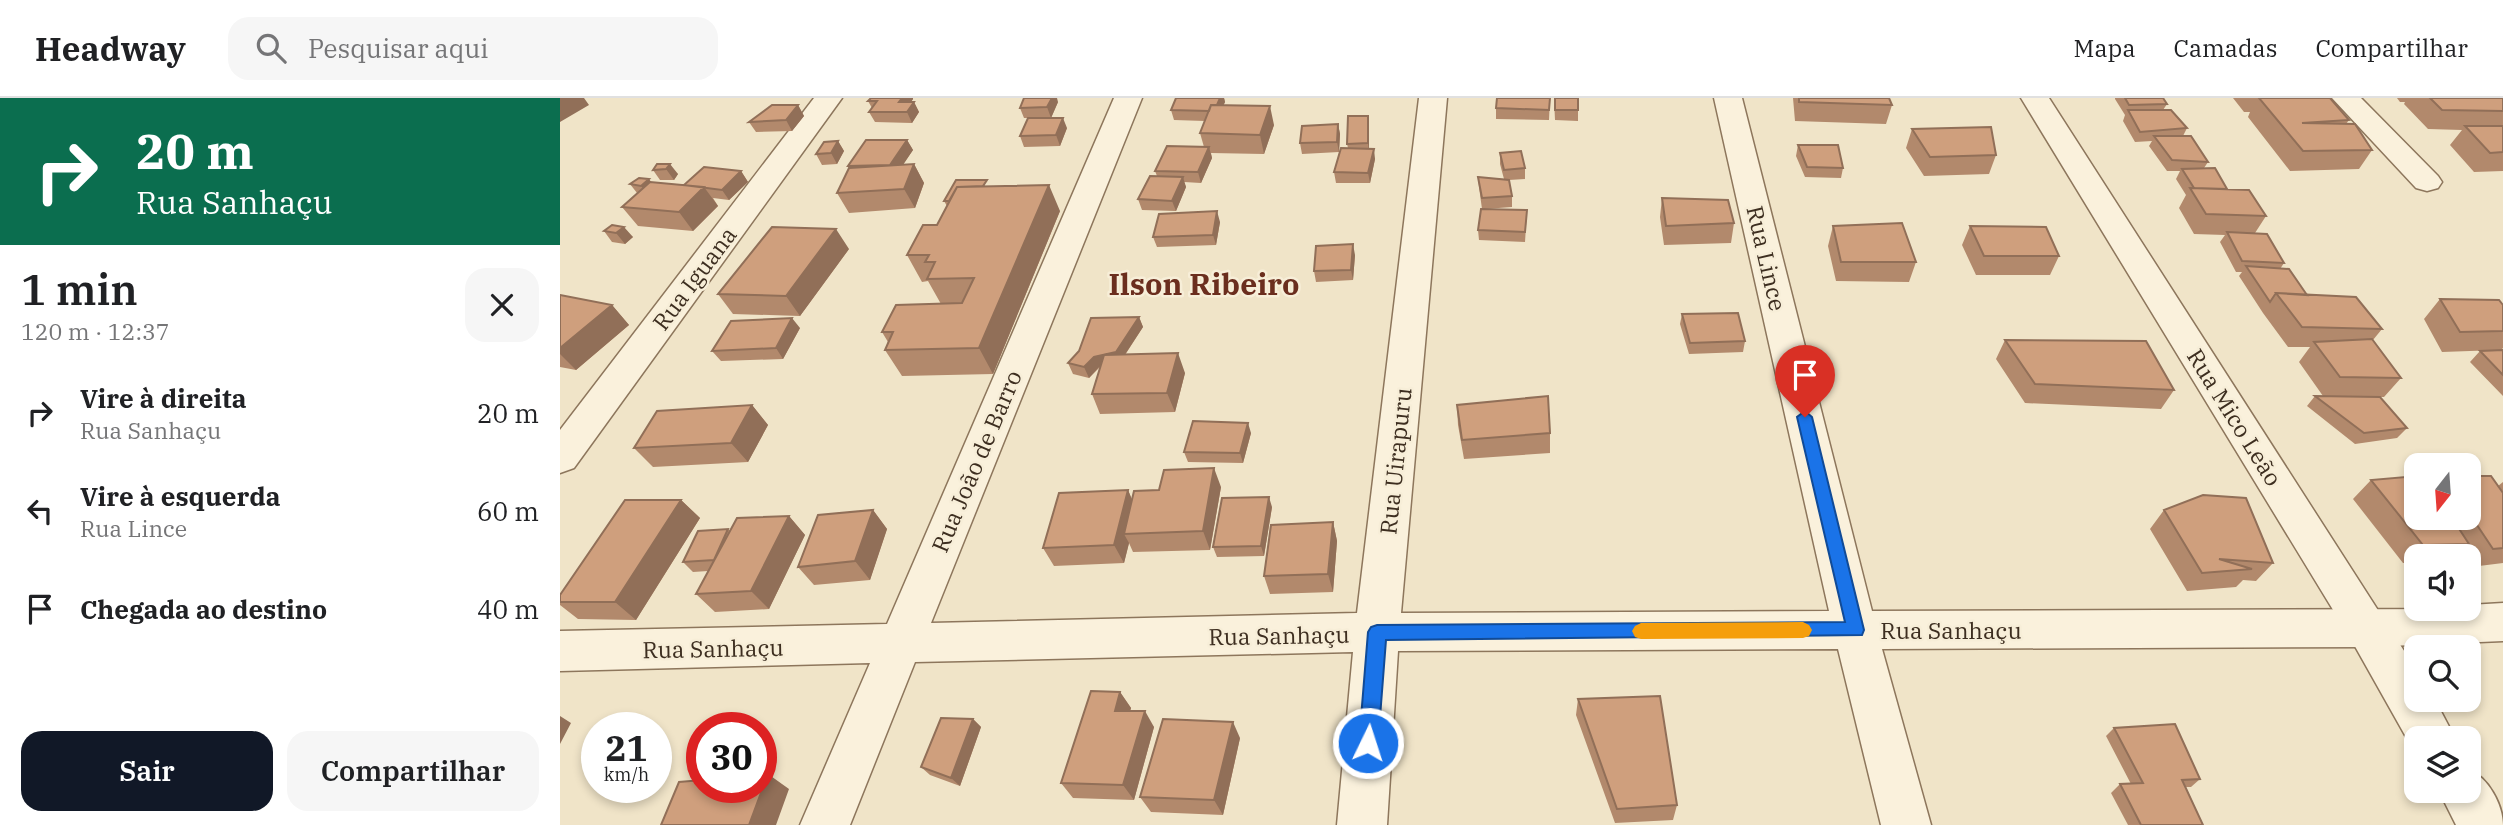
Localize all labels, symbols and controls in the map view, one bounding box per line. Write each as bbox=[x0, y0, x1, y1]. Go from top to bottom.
search box bbox=[228, 17, 718, 80]
text: Headway bbox=[35, 27, 186, 70]
icon: search bbox=[252, 29, 290, 67]
text: Pesquisar aqui bbox=[308, 31, 489, 65]
text: Mapa bbox=[2073, 32, 2136, 64]
text: Camadas bbox=[2174, 32, 2277, 64]
text: Compartilhar bbox=[2315, 32, 2468, 64]
text: 20 m bbox=[136, 119, 254, 182]
icon: right bbox=[21, 126, 112, 217]
text: Rua Sanhaçu bbox=[136, 181, 333, 223]
street label: Rua Lince bbox=[1740, 202, 1794, 314]
street label: Rua Iguana bbox=[645, 220, 743, 336]
text: 1 min bbox=[21, 262, 138, 317]
district label: Ilson Ribeiro bbox=[1108, 264, 1300, 303]
button: close bbox=[465, 268, 539, 342]
text: 120 m · 12:37 bbox=[21, 316, 170, 346]
street label: Rua Mico Leão bbox=[2181, 343, 2289, 491]
pin bbox=[1775, 345, 1835, 417]
icon: arrive bbox=[1786, 356, 1824, 394]
street label: Rua João de Barro bbox=[924, 365, 1028, 557]
text: Vire à direita bbox=[80, 381, 247, 415]
street label: Rua Uirapuru bbox=[1372, 386, 1418, 536]
icon: right bbox=[21, 394, 59, 432]
text: 20 m bbox=[477, 396, 539, 430]
text: Rua Sanhaçu bbox=[80, 415, 221, 445]
north arrow bbox=[2404, 453, 2482, 530]
map controls bbox=[2404, 453, 2481, 803]
text: Vire à esquerda bbox=[80, 479, 281, 513]
icon: left bbox=[21, 492, 59, 530]
text: 60 m bbox=[477, 494, 539, 528]
text: Rua Lince bbox=[80, 513, 187, 543]
button: sound bbox=[2404, 544, 2481, 621]
icon: arrive bbox=[21, 590, 59, 628]
text: Chegada ao destino bbox=[80, 592, 327, 626]
text: 40 m bbox=[477, 592, 539, 626]
street label: Rua Sanhaçu bbox=[1880, 615, 2022, 645]
street label: Rua Sanhaçu bbox=[1208, 619, 1350, 651]
street label: Rua Sanhaçu bbox=[642, 632, 784, 664]
button: search bbox=[2404, 635, 2481, 712]
position arrow bbox=[1331, 706, 1405, 780]
speed limit sign: 30 bbox=[686, 712, 777, 803]
text: 21 bbox=[605, 725, 648, 771]
button: layers bbox=[2404, 726, 2481, 803]
button: Sair bbox=[21, 731, 273, 811]
button: Compartilhar bbox=[287, 731, 539, 811]
text: km/h bbox=[604, 763, 649, 786]

